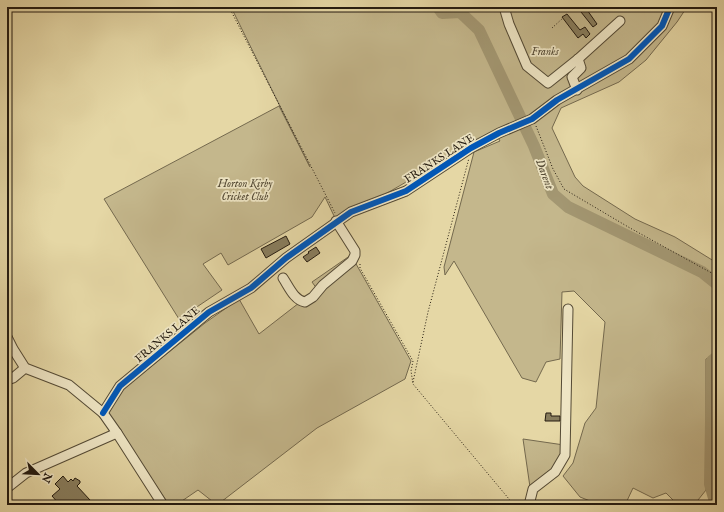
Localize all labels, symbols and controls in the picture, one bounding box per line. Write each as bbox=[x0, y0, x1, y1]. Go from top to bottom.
park label: Franks bbox=[531, 45, 560, 59]
street label: FRANKS LANE bbox=[402, 131, 477, 187]
water label: Darent bbox=[532, 157, 558, 193]
park label: Horton Kirby Cricket Club bbox=[217, 177, 273, 204]
street label: FRANKS LANE bbox=[132, 303, 203, 366]
north arrow bbox=[18, 454, 58, 494]
text: N bbox=[38, 470, 55, 485]

